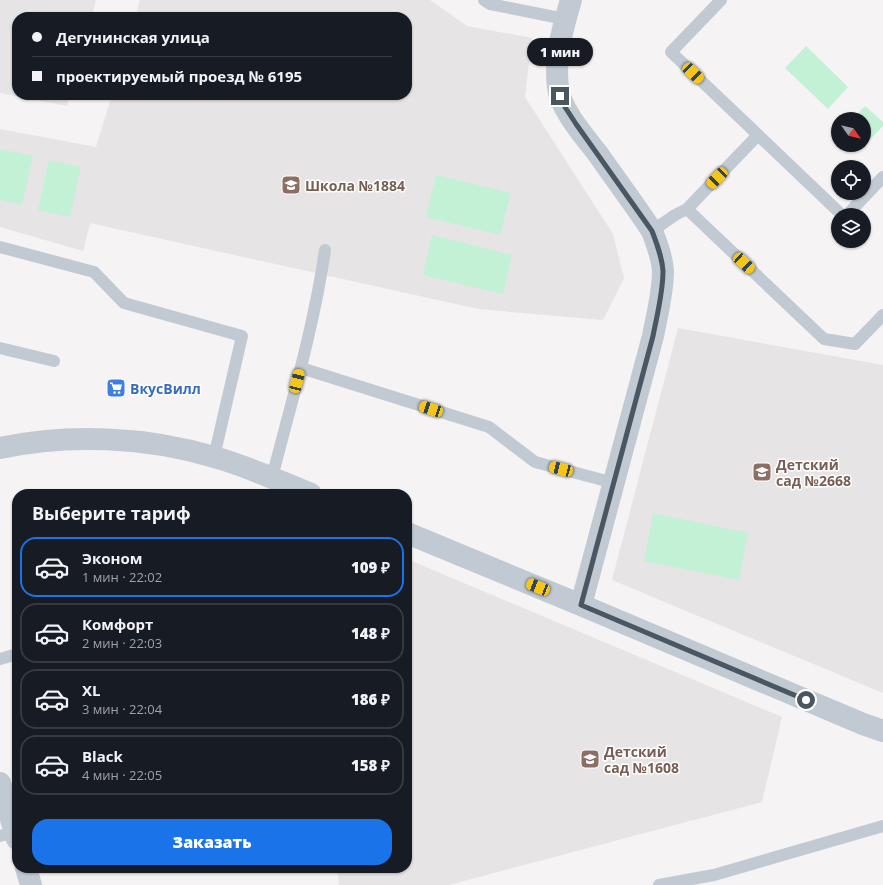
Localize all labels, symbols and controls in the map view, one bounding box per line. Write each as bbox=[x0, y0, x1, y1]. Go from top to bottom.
text: Дегунинская улица bbox=[56, 27, 210, 47]
callout: 1 мин bbox=[527, 38, 593, 66]
text: 1 мин bbox=[540, 43, 580, 61]
car bbox=[680, 60, 706, 86]
text: проектируемый проезд № 6195 bbox=[56, 66, 302, 86]
route end bbox=[551, 87, 569, 105]
north arrow bbox=[831, 112, 871, 152]
map controls bbox=[831, 112, 871, 248]
button: locate bbox=[831, 160, 871, 200]
car bbox=[704, 165, 730, 191]
school or university icon: Школа №1884 bbox=[280, 174, 302, 196]
place label: Школа №1884 bbox=[305, 176, 405, 195]
button: layers bbox=[831, 208, 871, 248]
car bbox=[731, 250, 757, 276]
car bbox=[288, 368, 306, 394]
supermarket icon: ВкусВилл bbox=[105, 377, 127, 399]
place label: ВкусВилл bbox=[130, 379, 201, 398]
car bbox=[418, 400, 444, 418]
place label: Детский сад №2668 bbox=[776, 455, 851, 490]
car bbox=[548, 460, 574, 478]
school or university icon: Детский сад №2668 bbox=[751, 461, 773, 483]
text: Выберите тариф bbox=[32, 501, 191, 525]
text: Эконом bbox=[82, 548, 142, 568]
icon: car bbox=[34, 549, 70, 585]
text: 109 ₽ bbox=[351, 557, 390, 577]
text: 1 мин · 22:02 bbox=[82, 568, 162, 586]
car bbox=[525, 577, 551, 597]
text: Комфорт bbox=[82, 614, 153, 634]
icon: car bbox=[34, 615, 70, 651]
text: 148 ₽ bbox=[351, 623, 390, 643]
text: 2 мин · 22:03 bbox=[82, 634, 162, 652]
text: XL bbox=[82, 680, 100, 700]
icon: car bbox=[34, 681, 70, 717]
text: 186 ₽ bbox=[351, 689, 390, 709]
route start bbox=[797, 691, 815, 709]
text: 3 мин · 22:04 bbox=[82, 700, 162, 718]
place label: Детский сад №1608 bbox=[604, 742, 679, 777]
text: Black bbox=[82, 746, 123, 766]
icon: car bbox=[34, 747, 70, 783]
school or university icon: Детский сад №1608 bbox=[579, 748, 601, 770]
text: 158 ₽ bbox=[351, 755, 390, 775]
text: 4 мин · 22:05 bbox=[82, 766, 162, 784]
button: Заказать bbox=[32, 819, 392, 865]

